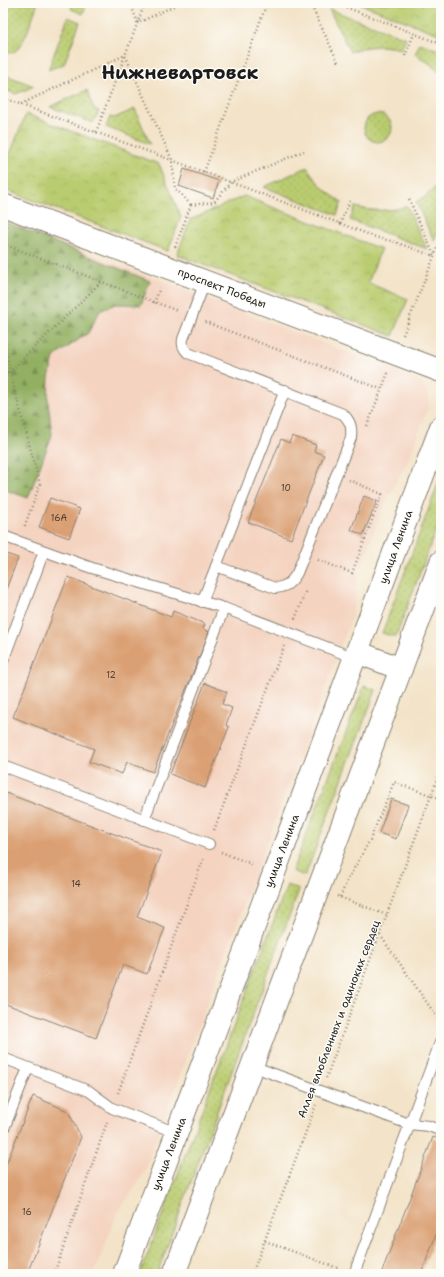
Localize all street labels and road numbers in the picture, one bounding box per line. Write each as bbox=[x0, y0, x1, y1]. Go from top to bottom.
street label: проспект Победы bbox=[176, 264, 268, 312]
street label: улица Ленина bbox=[376, 508, 416, 586]
street label: улица Ленина bbox=[261, 812, 303, 890]
street label: Аллея влюбленных и одиноких сердец bbox=[294, 918, 384, 1120]
street label: улица Ленина bbox=[148, 1115, 190, 1193]

